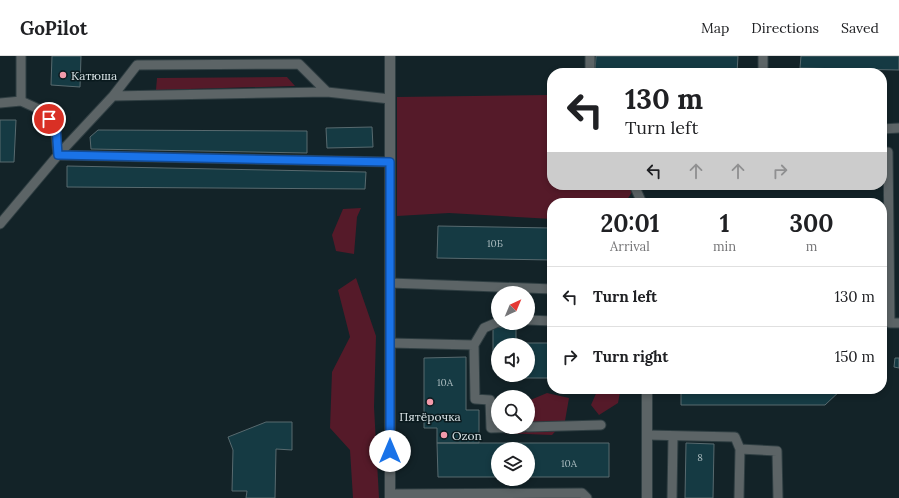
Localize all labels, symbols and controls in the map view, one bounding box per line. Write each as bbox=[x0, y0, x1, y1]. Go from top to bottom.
text: GoPilot bbox=[20, 16, 88, 40]
text: Map bbox=[701, 19, 729, 37]
text: Directions bbox=[751, 19, 819, 37]
text: Saved bbox=[841, 19, 879, 37]
place label: Катюша bbox=[71, 68, 117, 83]
marker: Катюша bbox=[58, 70, 68, 80]
text: 130 m bbox=[625, 81, 703, 117]
icon: left bbox=[559, 84, 611, 136]
pin bbox=[32, 102, 66, 136]
icon: arrive bbox=[38, 108, 60, 130]
text: Turn left bbox=[625, 116, 698, 139]
icon: left bbox=[643, 160, 665, 182]
icon: ahead bbox=[685, 160, 707, 182]
icon: ahead bbox=[727, 160, 749, 182]
icon: right bbox=[769, 160, 791, 182]
text: 20:01 bbox=[600, 208, 660, 239]
text: 1 bbox=[720, 208, 729, 239]
text: 300 bbox=[790, 208, 834, 239]
house number: 10Б bbox=[487, 237, 503, 250]
text: Arrival bbox=[610, 238, 650, 255]
text: min bbox=[713, 238, 736, 255]
text: m bbox=[806, 238, 817, 255]
north arrow bbox=[491, 286, 535, 330]
map controls bbox=[491, 286, 535, 486]
icon: left bbox=[559, 286, 581, 308]
text: Turn left bbox=[593, 287, 657, 306]
text: 130 m bbox=[835, 287, 875, 306]
button: sound bbox=[491, 338, 535, 382]
icon: right bbox=[559, 346, 581, 368]
text: Turn right bbox=[593, 347, 669, 366]
text: 150 m bbox=[835, 347, 875, 366]
house number: 10А bbox=[437, 376, 454, 389]
button: search bbox=[491, 390, 535, 434]
marker: Пятёрочка bbox=[425, 397, 435, 407]
place label: Пятёрочка bbox=[399, 409, 461, 424]
place label: Ozon bbox=[452, 428, 482, 443]
position arrow bbox=[369, 430, 411, 472]
marker: Ozon bbox=[439, 430, 449, 440]
button: layers bbox=[491, 442, 535, 486]
house number: 8 bbox=[697, 451, 703, 464]
house number: 10А bbox=[561, 457, 578, 470]

